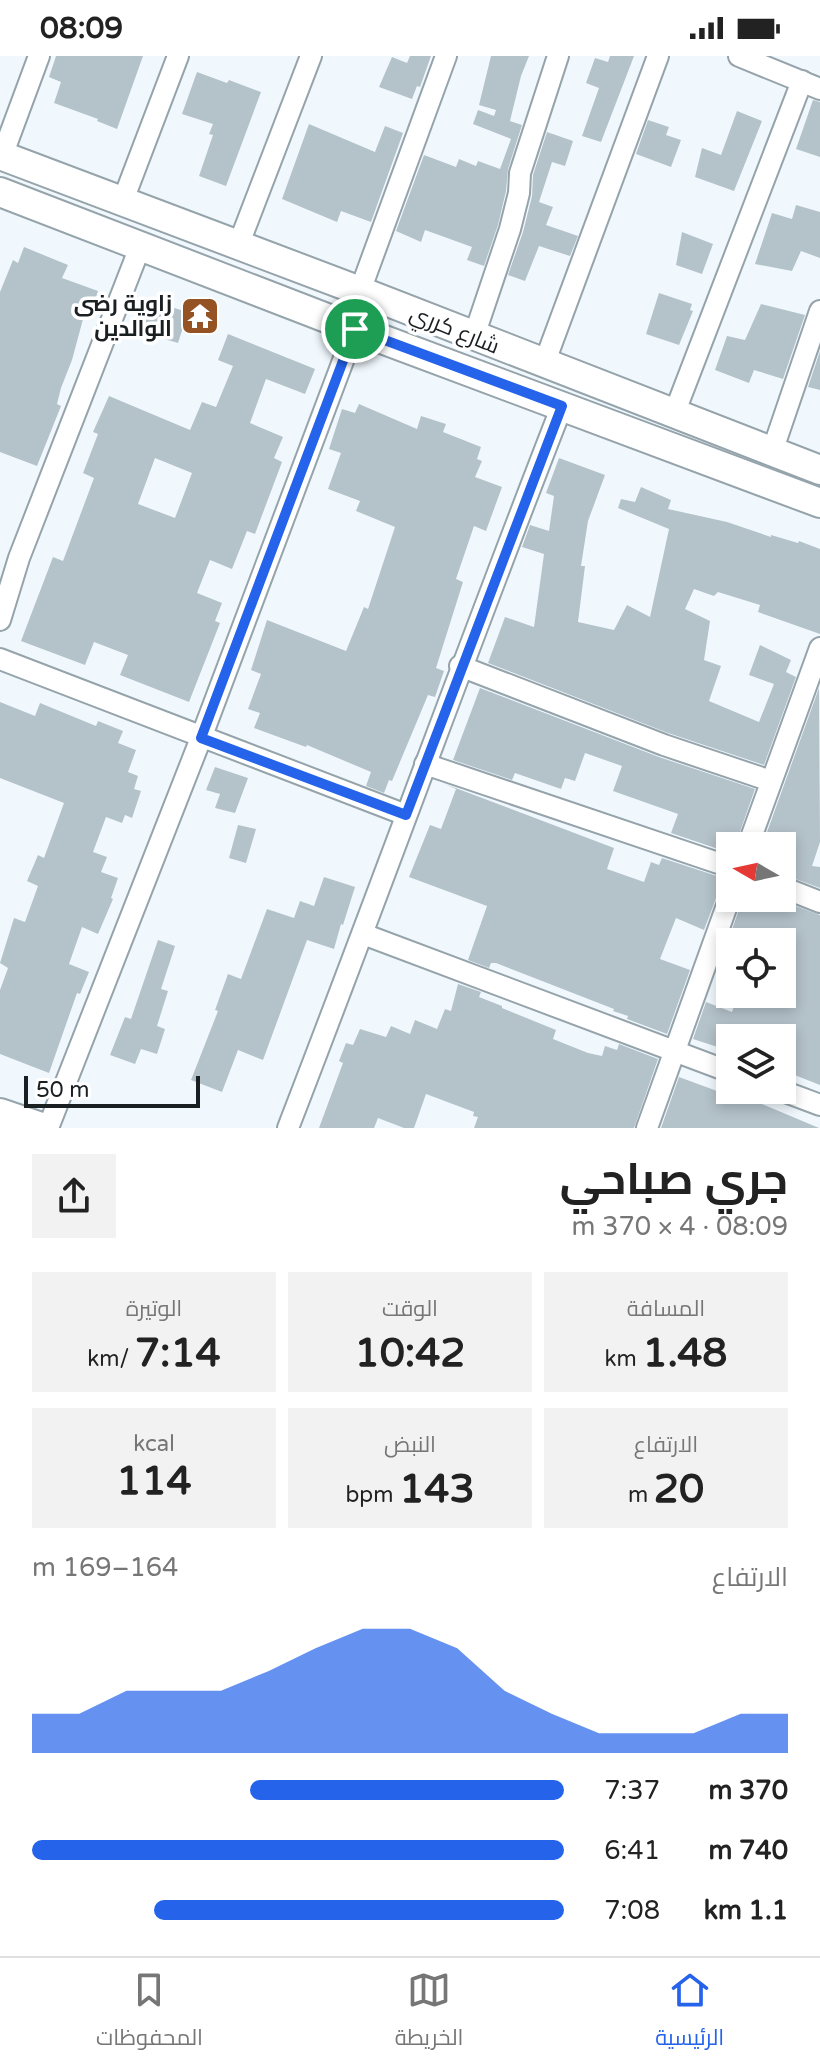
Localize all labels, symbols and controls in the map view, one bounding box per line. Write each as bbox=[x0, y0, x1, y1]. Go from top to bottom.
text: 08:09 bbox=[40, 10, 123, 47]
place label: زاوية رضى الوالدين bbox=[74, 291, 172, 342]
temple icon: زاوية رضى الوالدين bbox=[179, 295, 221, 337]
pin bbox=[321, 295, 389, 363]
street label: شارع كرري bbox=[405, 300, 503, 362]
icon: arrive bbox=[333, 307, 377, 351]
north arrow bbox=[716, 832, 796, 912]
map controls bbox=[716, 832, 796, 1104]
button: locate bbox=[716, 928, 796, 1008]
button: layers bbox=[716, 1024, 796, 1104]
scale bar bbox=[24, 1072, 200, 1108]
text: 50 m bbox=[36, 1077, 90, 1103]
button: share bbox=[32, 1154, 116, 1238]
text: جري صباحي bbox=[560, 1154, 788, 1207]
text: 08:09 · 4 × 370 m bbox=[572, 1211, 788, 1242]
text: الوتيرة bbox=[126, 1296, 182, 1322]
text: الوقت bbox=[382, 1296, 438, 1322]
text: المسافة bbox=[627, 1296, 705, 1322]
text: 7:14 bbox=[135, 1329, 221, 1377]
text: 10:42 bbox=[355, 1329, 465, 1377]
text: 1.48 bbox=[642, 1329, 727, 1377]
text: /km bbox=[87, 1346, 135, 1372]
text: km bbox=[605, 1346, 642, 1372]
text: kcal bbox=[133, 1431, 175, 1457]
text: النبض bbox=[384, 1432, 436, 1458]
text: الارتفاع bbox=[634, 1432, 698, 1458]
text: 114 bbox=[116, 1457, 192, 1505]
text: 143 bbox=[399, 1465, 475, 1513]
text: 20 bbox=[654, 1465, 704, 1513]
text: bpm bbox=[345, 1482, 399, 1508]
text: m bbox=[628, 1482, 654, 1508]
text: 164–169 m bbox=[32, 1552, 178, 1583]
text: الارتفاع bbox=[712, 1562, 788, 1593]
text: 7:37 bbox=[604, 1775, 660, 1806]
text: 370 m bbox=[708, 1775, 788, 1806]
text: 6:41 bbox=[604, 1835, 660, 1866]
text: 740 m bbox=[708, 1835, 788, 1866]
text: 7:08 bbox=[604, 1895, 660, 1926]
text: 1.1 km bbox=[704, 1895, 788, 1926]
tab: المحفوظات bbox=[96, 1968, 203, 2058]
tab: الخريطة bbox=[395, 1968, 463, 2058]
tab: الرئيسية bbox=[655, 1968, 724, 2058]

